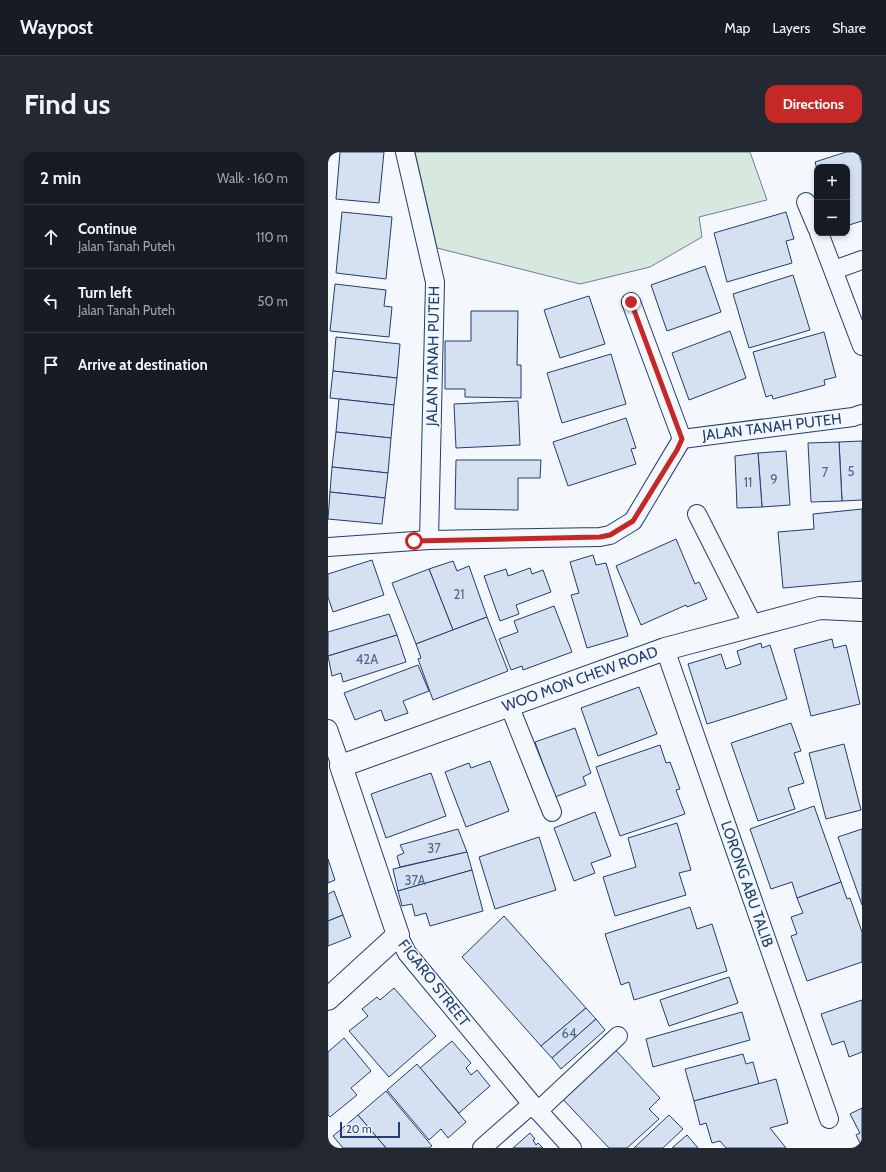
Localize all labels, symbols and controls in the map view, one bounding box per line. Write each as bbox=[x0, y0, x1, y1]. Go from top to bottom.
text: Waypost bbox=[20, 16, 93, 39]
text: Map bbox=[725, 19, 750, 37]
text: Layers bbox=[772, 19, 810, 37]
text: Share bbox=[832, 19, 866, 37]
button: Directions bbox=[765, 85, 862, 123]
text: Find us bbox=[24, 87, 110, 121]
map controls bbox=[814, 164, 850, 236]
button: + bbox=[814, 164, 850, 200]
text: 2 min bbox=[40, 168, 81, 188]
text: Walk · 160 m bbox=[217, 170, 288, 186]
button: − bbox=[814, 200, 850, 236]
text: Continue bbox=[78, 220, 137, 238]
icon: ahead bbox=[40, 226, 62, 248]
text: 110 m bbox=[256, 229, 288, 245]
text: Jalan Tanah Puteh bbox=[78, 238, 175, 254]
text: Turn left bbox=[78, 284, 132, 302]
street label: JALAN TANAH PUTEH bbox=[423, 286, 443, 427]
icon: left bbox=[40, 290, 62, 312]
text: 50 m bbox=[258, 293, 288, 309]
route end bbox=[622, 293, 640, 311]
text: Jalan Tanah Puteh bbox=[78, 302, 175, 318]
icon: arrive bbox=[40, 354, 62, 376]
text: Arrive at destination bbox=[78, 356, 208, 374]
street label: JALAN TANAH PUTEH bbox=[700, 410, 843, 445]
house number: 5 bbox=[847, 463, 855, 479]
house number: 7 bbox=[822, 464, 829, 480]
house number: 9 bbox=[770, 471, 778, 487]
house number: 11 bbox=[744, 474, 752, 490]
route start bbox=[405, 532, 423, 550]
house number: 21 bbox=[453, 586, 465, 602]
street label: WOO MON CHEW ROAD bbox=[500, 642, 660, 716]
house number: 42A bbox=[356, 651, 378, 667]
street label: LORONG ABU TALIB bbox=[717, 818, 777, 950]
house number: 37 bbox=[427, 840, 441, 856]
house number: 37A bbox=[405, 872, 425, 888]
street label: FIGARO STREET bbox=[394, 936, 474, 1030]
house number: 64 bbox=[562, 1025, 577, 1041]
scale bar bbox=[340, 1120, 400, 1139]
text: 20 m bbox=[346, 1122, 372, 1136]

